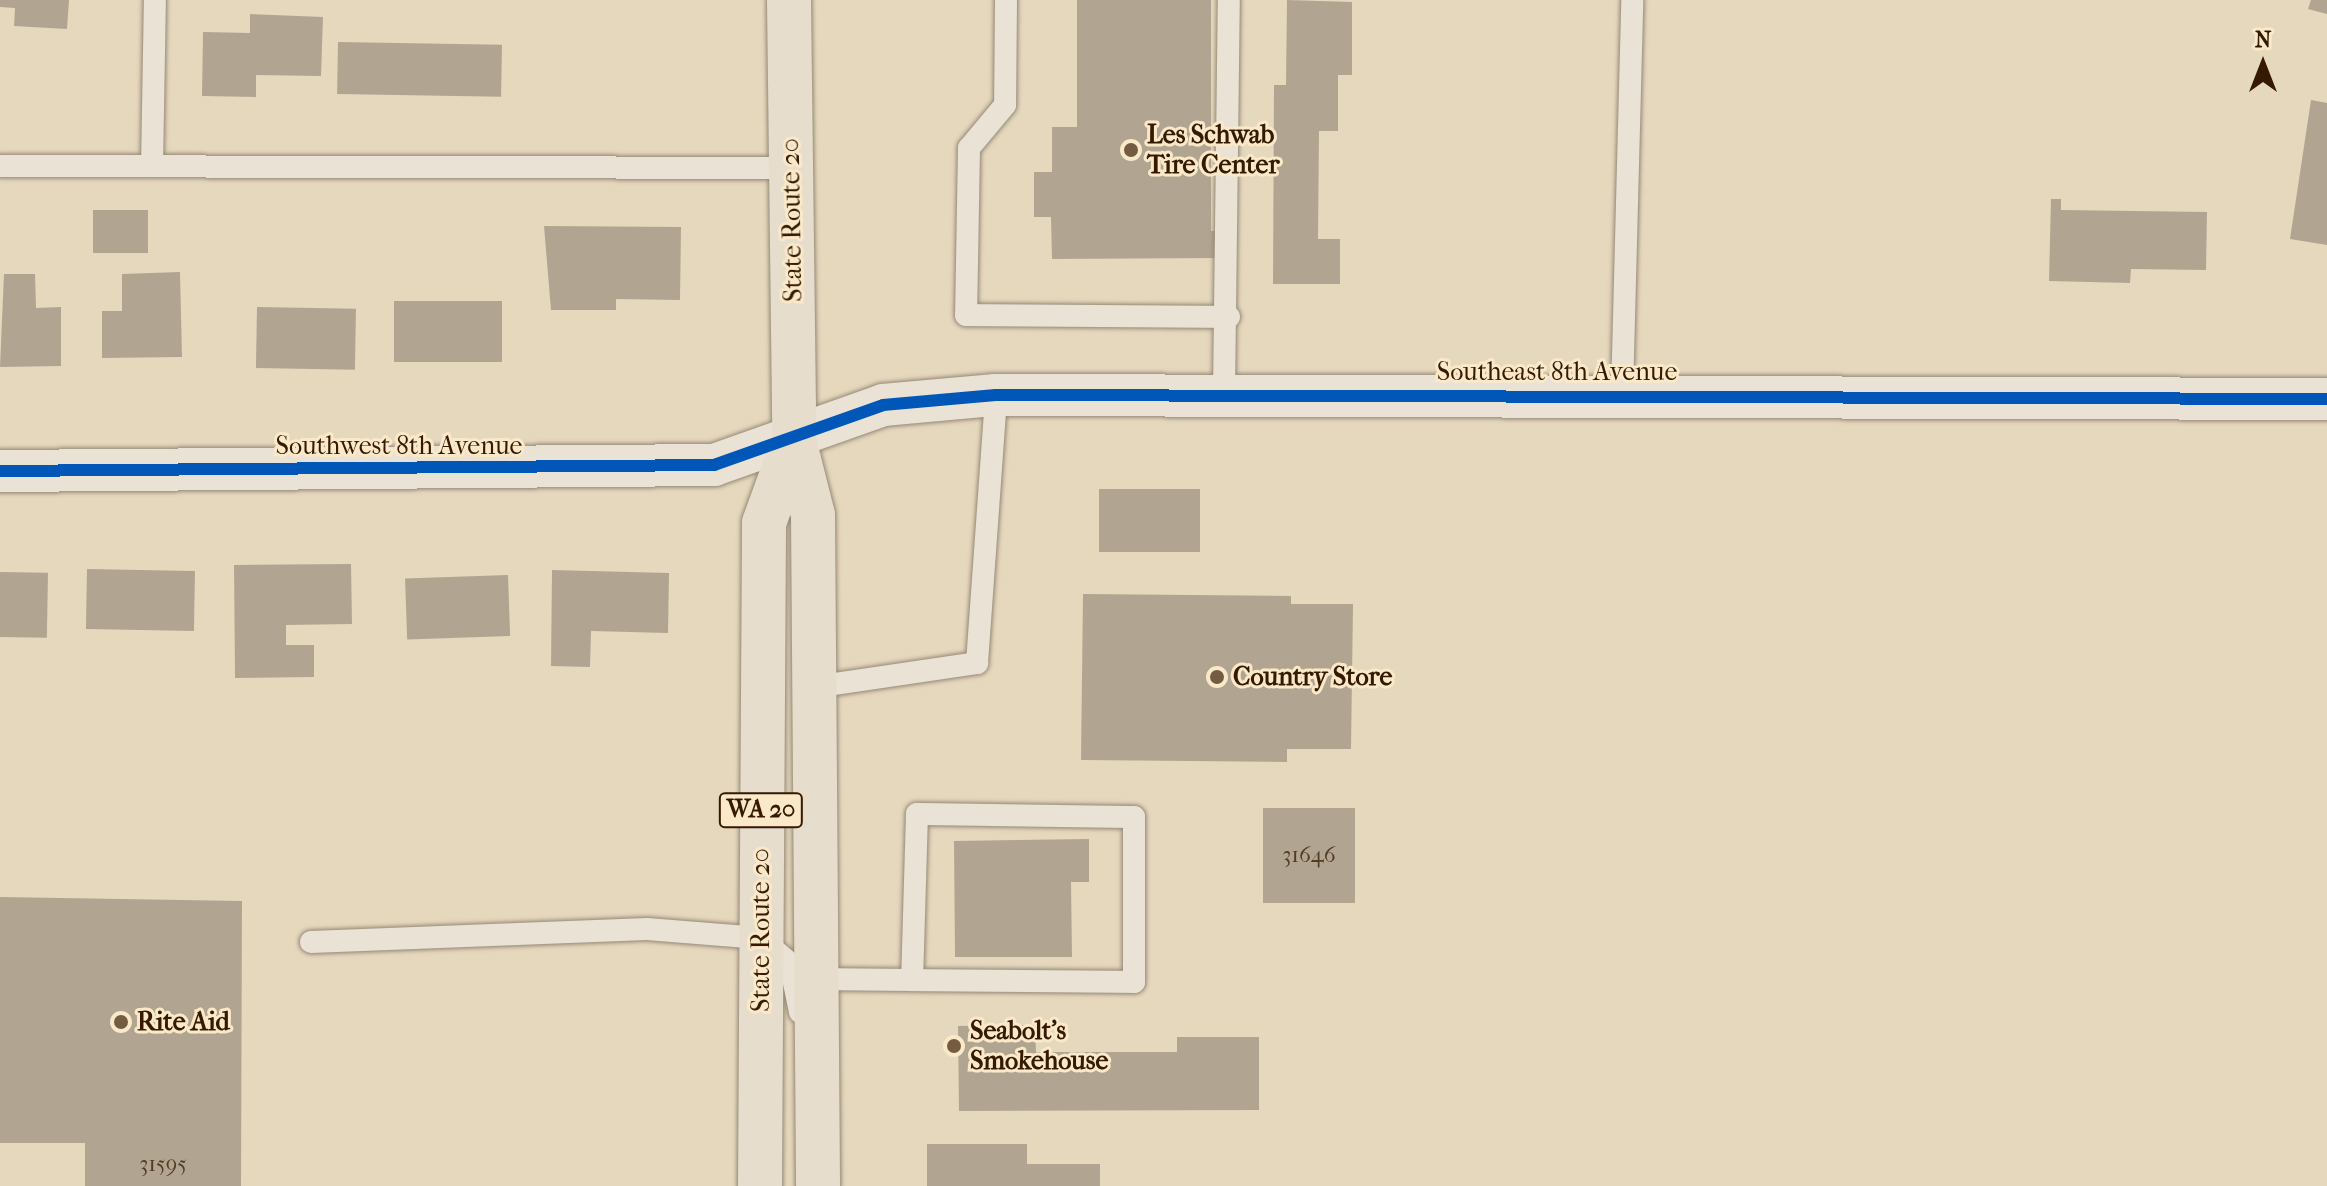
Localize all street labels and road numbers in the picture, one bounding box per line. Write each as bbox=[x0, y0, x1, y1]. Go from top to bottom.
street label: State Route 20 bbox=[775, 138, 809, 302]
street label: Southeast 8th Avenue bbox=[1437, 356, 1677, 388]
street label: Southwest 8th Avenue bbox=[276, 430, 522, 462]
road number: WA 20 bbox=[717, 790, 805, 830]
street label: State Route 20 bbox=[745, 848, 777, 1012]

